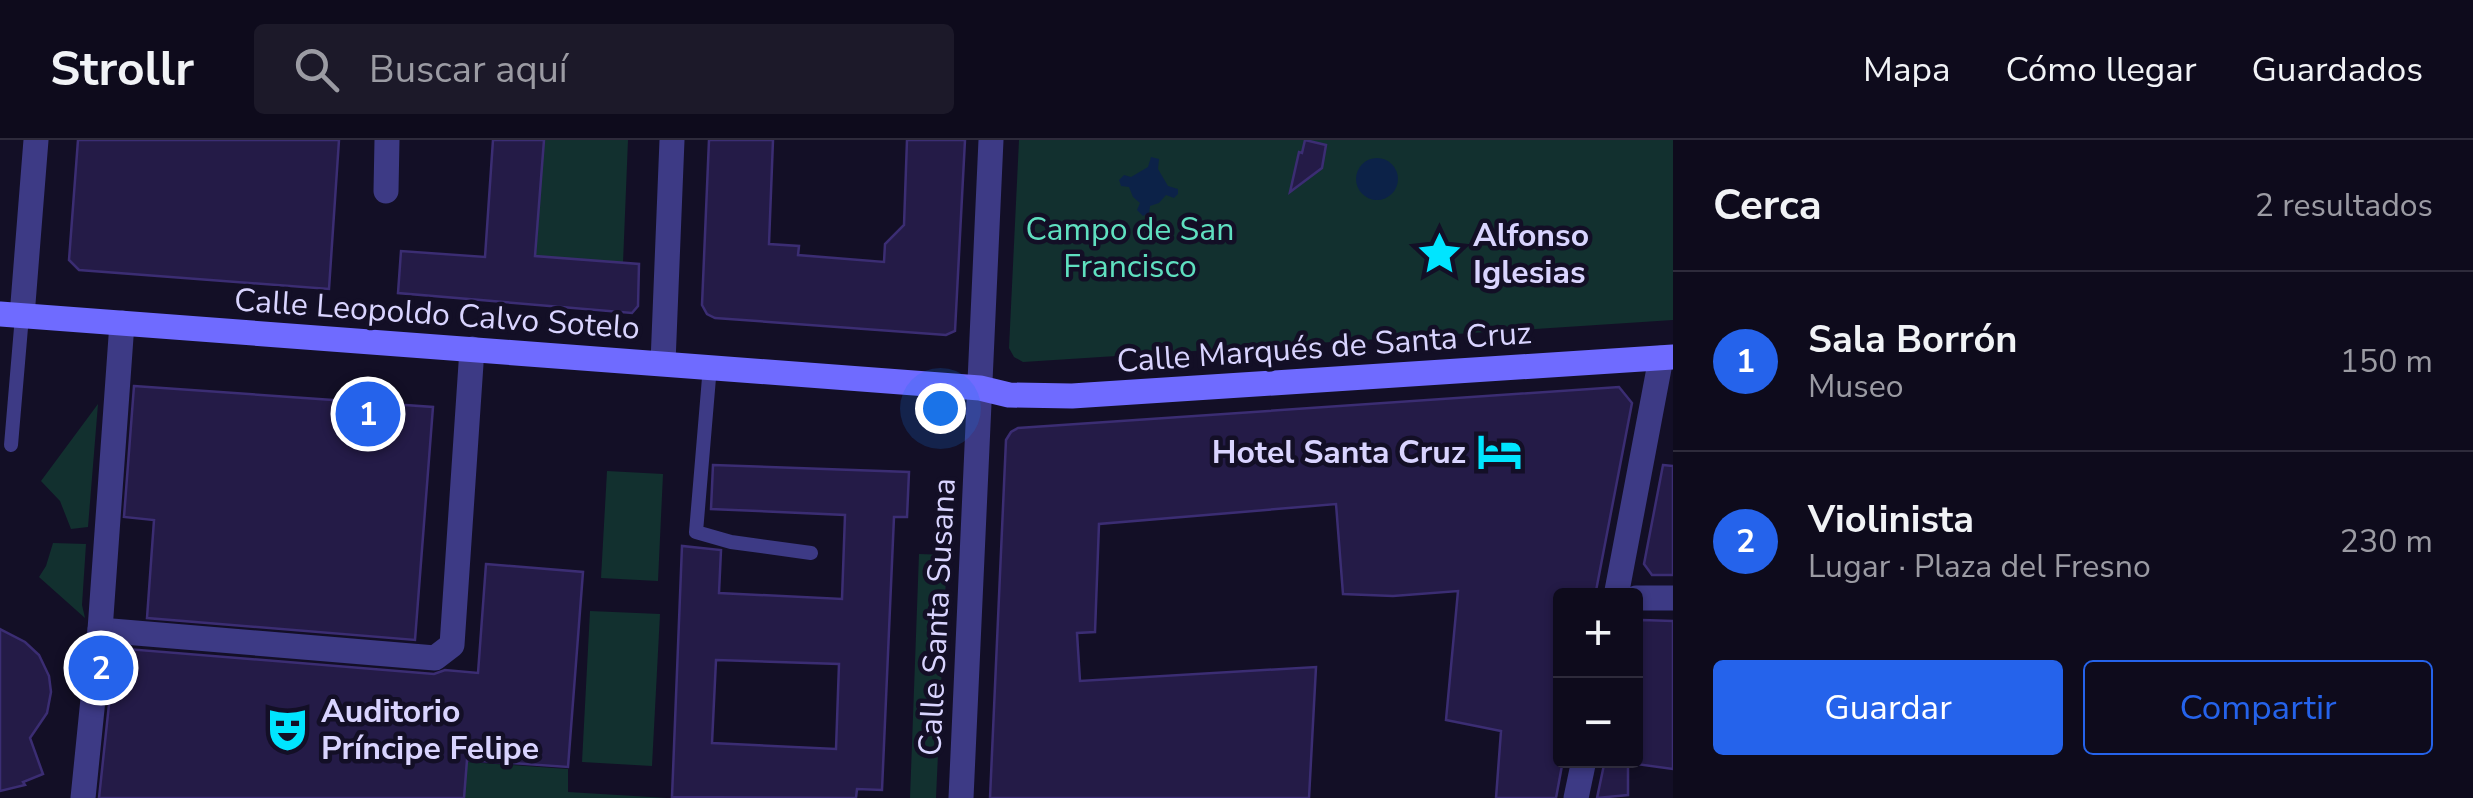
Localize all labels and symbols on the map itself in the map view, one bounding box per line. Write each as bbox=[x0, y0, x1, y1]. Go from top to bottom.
park label: Campo de San Francisco bbox=[1026, 208, 1234, 288]
place label: Alfonso Iglesias bbox=[1473, 214, 1589, 294]
place icon: Alfonso Iglesias bbox=[1416, 229, 1464, 277]
street label: Calle Leopoldo Calvo Sotelo bbox=[233, 278, 641, 350]
street label: Calle Marqués de Santa Cruz bbox=[1115, 311, 1533, 383]
pin: 1 bbox=[336, 376, 400, 452]
your location bbox=[915, 383, 966, 434]
hotel icon: Hotel Santa Cruz bbox=[1475, 428, 1523, 476]
place label: Hotel Santa Cruz bbox=[1212, 431, 1466, 474]
street label: Calle Santa Susana bbox=[908, 477, 966, 757]
pin: 2 bbox=[68, 630, 134, 706]
place label: Auditorio Príncipe Felipe bbox=[321, 690, 539, 770]
theatre icon: Auditorio Príncipe Felipe bbox=[264, 705, 312, 753]

